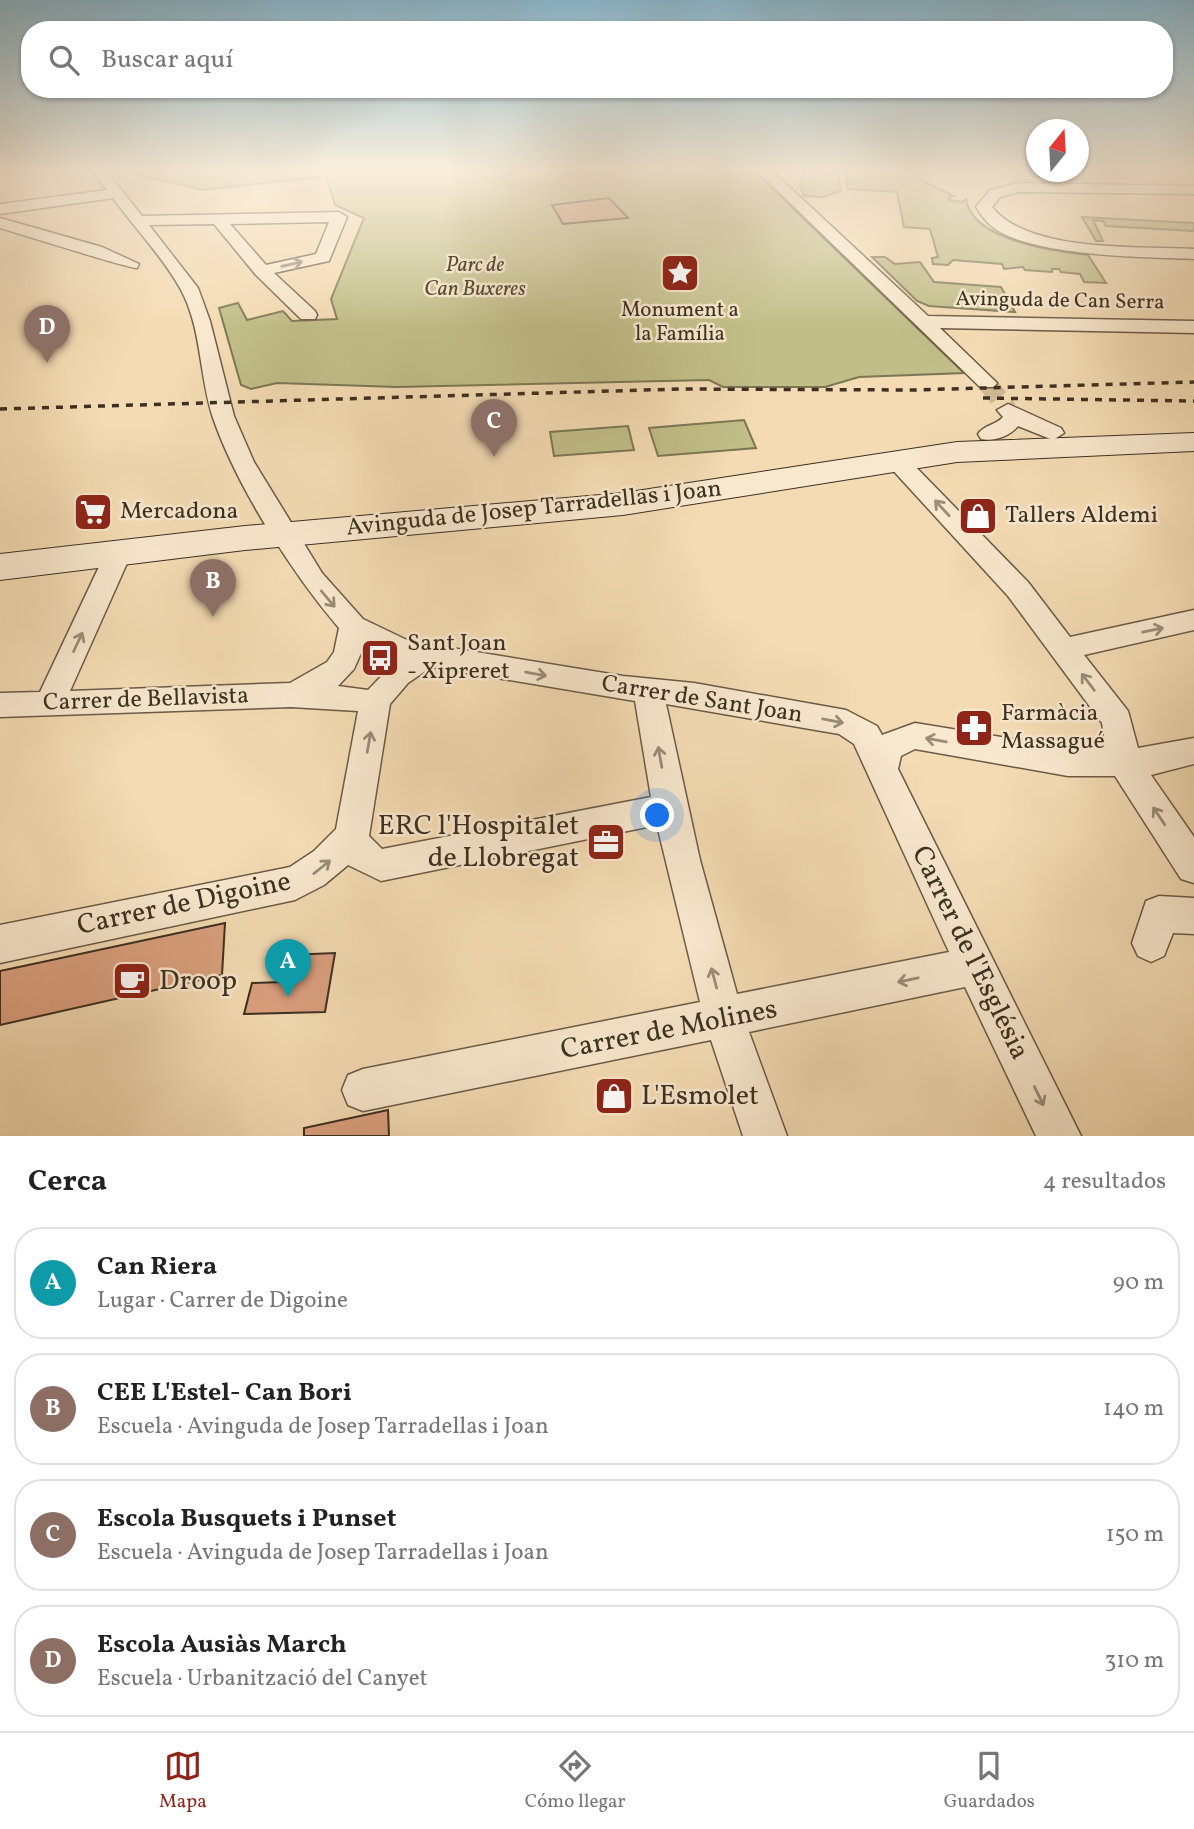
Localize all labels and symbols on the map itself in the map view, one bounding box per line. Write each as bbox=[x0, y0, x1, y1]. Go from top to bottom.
north arrow bbox=[1026, 119, 1089, 182]
park label: Parc de Can Buxeres bbox=[424, 251, 526, 304]
place icon: Monument a la Família bbox=[659, 252, 701, 294]
one-way arrow bbox=[281, 257, 303, 270]
street label: Avinguda de Can Serra bbox=[955, 285, 1165, 317]
place label: Monument a la Família bbox=[621, 296, 739, 349]
pin: D bbox=[24, 305, 70, 363]
pin: C bbox=[471, 399, 517, 457]
street label: Avinguda de Josep Tarradellas i Joan bbox=[345, 472, 723, 546]
supermarket icon: Mercadona bbox=[72, 491, 114, 533]
place label: Mercadona bbox=[120, 495, 239, 529]
shop icon: Tallers Aldemi bbox=[957, 495, 999, 537]
one-way arrow bbox=[934, 499, 950, 517]
place label: Tallers Aldemi bbox=[1005, 499, 1158, 533]
pin: B bbox=[190, 559, 236, 617]
one-way arrow bbox=[321, 589, 336, 607]
one-way arrow bbox=[1141, 622, 1164, 636]
place label: Sant Joan - Xipreret bbox=[407, 627, 510, 689]
one-way arrow bbox=[71, 632, 85, 653]
bus stop icon: Sant Joan - Xipreret bbox=[359, 637, 401, 679]
street label: Carrer de Sant Joan bbox=[599, 667, 805, 733]
one-way arrow bbox=[524, 668, 547, 681]
one-way arrow bbox=[1081, 673, 1096, 692]
street label: Carrer de Bellavista bbox=[42, 679, 250, 721]
place label: Farmàcia Massagué bbox=[1001, 697, 1105, 759]
pharmacy icon: Farmàcia Massagué bbox=[953, 707, 995, 749]
one-way arrow bbox=[821, 714, 844, 728]
one-way arrow bbox=[363, 731, 376, 754]
one-way arrow bbox=[925, 733, 948, 746]
one-way arrow bbox=[653, 746, 666, 769]
your location bbox=[640, 798, 674, 832]
one-way arrow bbox=[1152, 806, 1166, 826]
place label: ERC l'Hospitalet de Llobregat bbox=[378, 807, 579, 878]
office icon: ERC l'Hospitalet de Llobregat bbox=[585, 821, 627, 863]
street label: Carrer de l'Església bbox=[901, 839, 1039, 1067]
one-way arrow bbox=[313, 859, 331, 874]
street label: Carrer de Digoine bbox=[74, 862, 294, 946]
pin: A bbox=[265, 939, 311, 997]
cafe icon: Droop bbox=[111, 960, 153, 1002]
place label: Droop bbox=[159, 962, 237, 1001]
one-way arrow bbox=[707, 967, 720, 990]
one-way arrow bbox=[897, 974, 920, 988]
street label: Carrer de Molines bbox=[557, 990, 781, 1070]
shop icon: L'Esmolet bbox=[593, 1075, 635, 1117]
place label: L'Esmolet bbox=[641, 1077, 759, 1116]
one-way arrow bbox=[1033, 1085, 1047, 1106]

